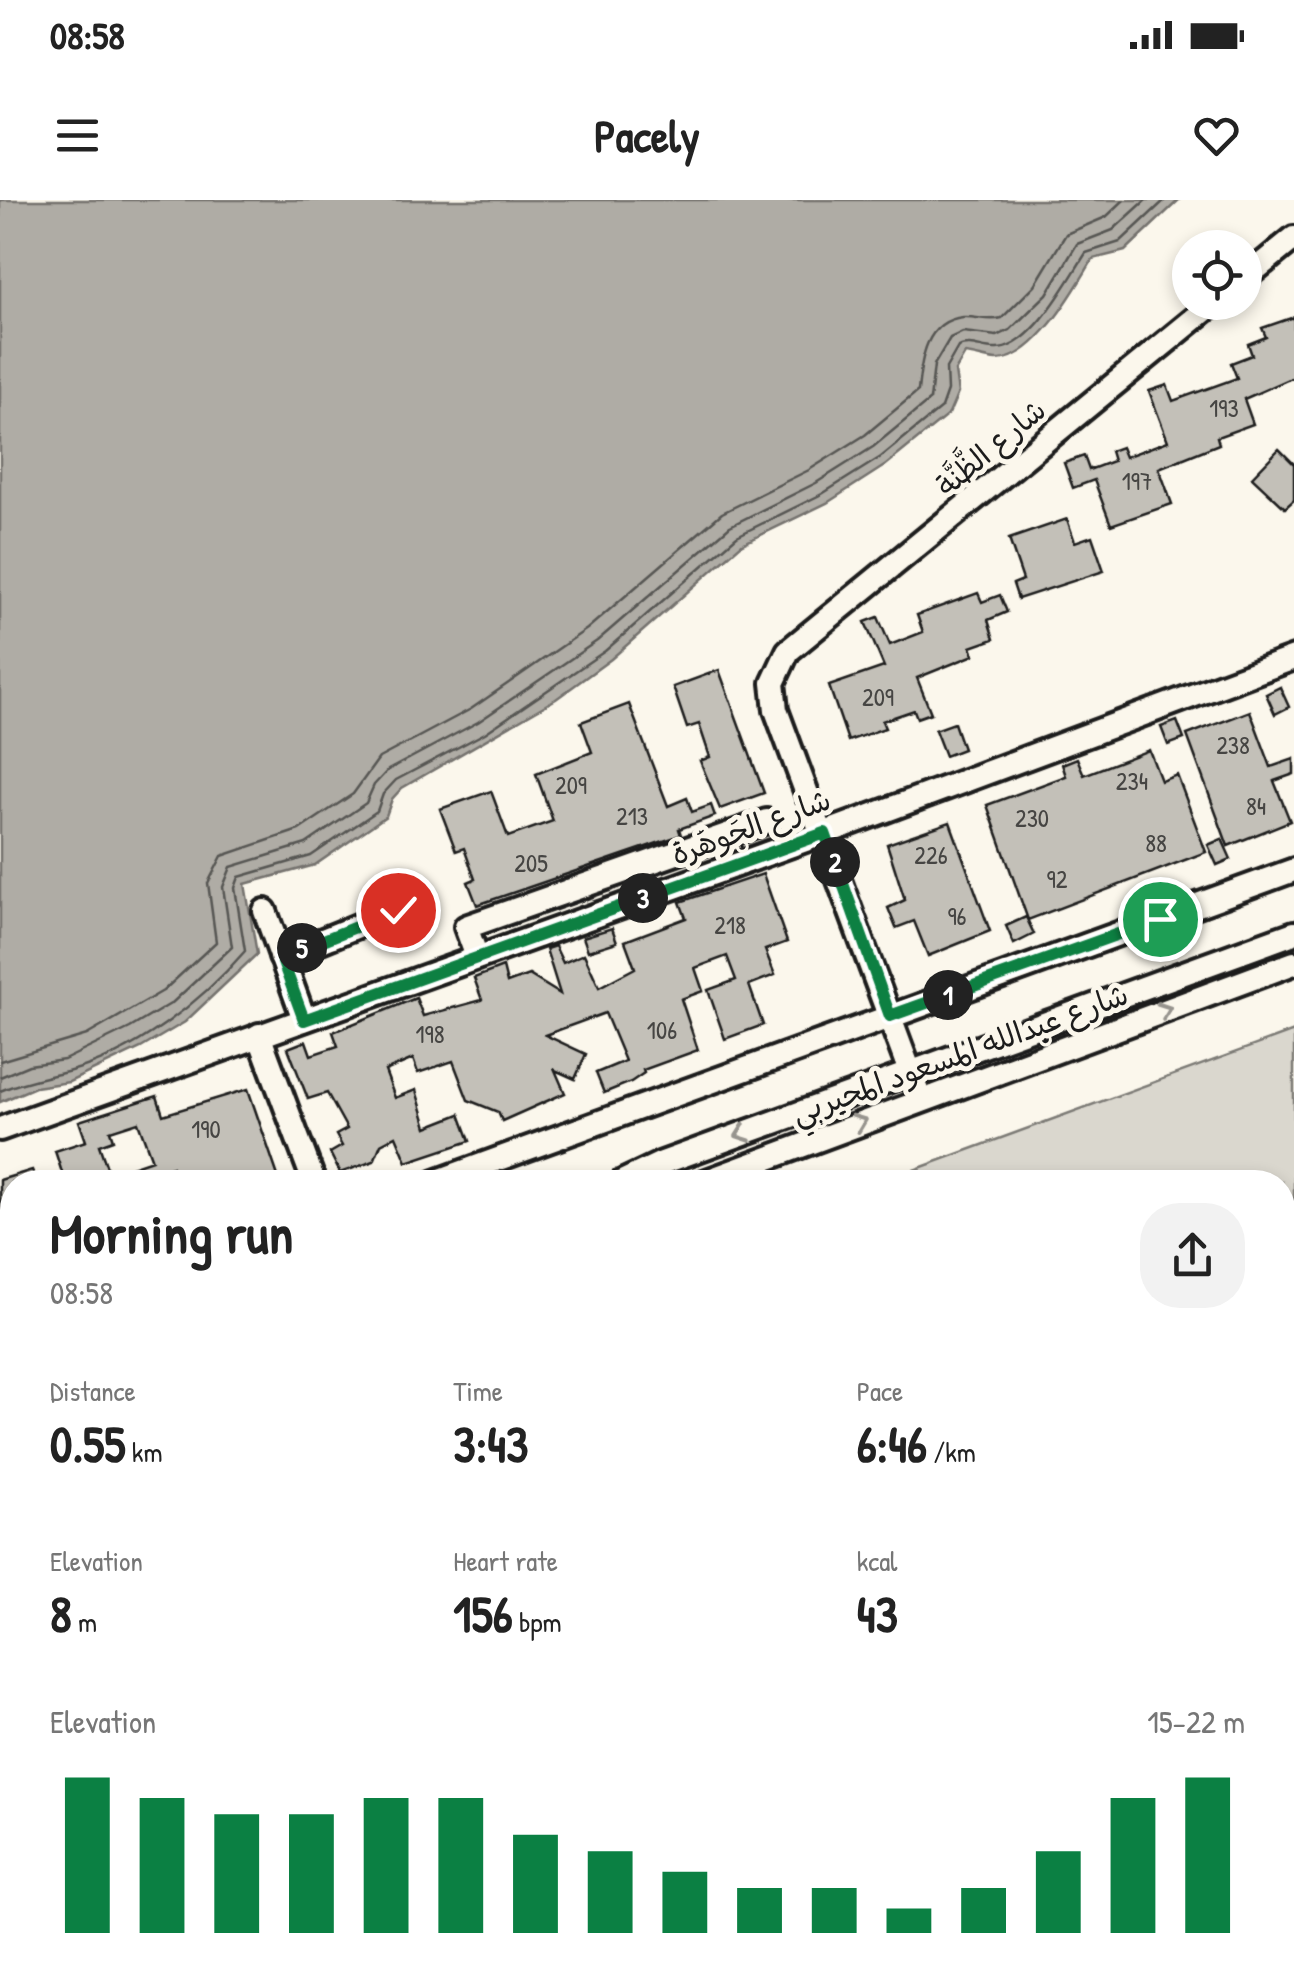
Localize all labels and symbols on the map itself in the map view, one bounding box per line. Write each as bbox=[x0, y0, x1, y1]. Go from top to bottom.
street label: شارع الظَّنَّة bbox=[925, 387, 1055, 507]
house number: 193 bbox=[1209, 391, 1239, 425]
house number: 197 bbox=[1122, 464, 1152, 498]
house number: 209 bbox=[862, 680, 894, 714]
house number: 238 bbox=[1216, 728, 1250, 762]
house number: 234 bbox=[1116, 764, 1148, 798]
house number: 209 bbox=[555, 768, 587, 802]
street label: شارع الجَوهَرة bbox=[665, 779, 837, 875]
house number: 84 bbox=[1246, 789, 1266, 823]
house number: 213 bbox=[616, 799, 648, 833]
house number: 230 bbox=[1015, 801, 1049, 835]
house number: 88 bbox=[1145, 826, 1167, 860]
pin: 2 bbox=[810, 837, 860, 887]
house number: 226 bbox=[914, 838, 948, 872]
house number: 205 bbox=[514, 846, 548, 880]
house number: 92 bbox=[1047, 862, 1068, 896]
pin bbox=[356, 868, 441, 953]
pin: 3 bbox=[618, 873, 668, 923]
pin bbox=[1118, 877, 1203, 962]
house number: 96 bbox=[947, 899, 967, 933]
house number: 218 bbox=[714, 908, 746, 942]
pin: 5 bbox=[277, 923, 327, 973]
pin: 1 bbox=[923, 970, 973, 1020]
street label: شارع عبدالله المسعود المحيربي bbox=[786, 974, 1136, 1139]
one-way arrow bbox=[1156, 1001, 1173, 1022]
house number: 106 bbox=[647, 1013, 677, 1047]
house number: 198 bbox=[415, 1017, 445, 1051]
house number: 190 bbox=[191, 1112, 221, 1146]
one-way arrow bbox=[851, 1114, 868, 1134]
one-way arrow bbox=[735, 1122, 752, 1143]

